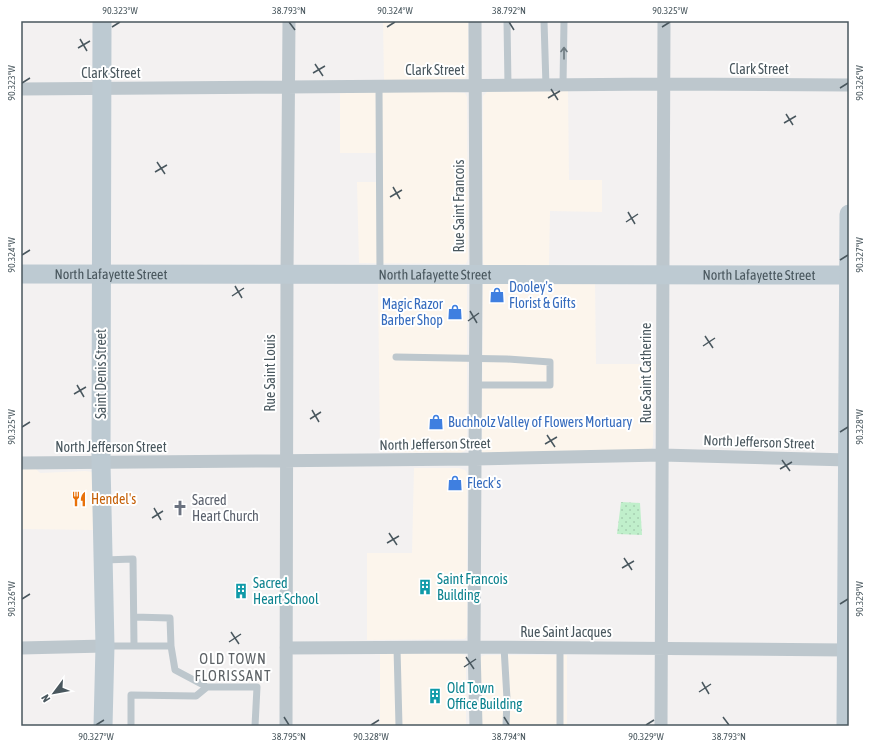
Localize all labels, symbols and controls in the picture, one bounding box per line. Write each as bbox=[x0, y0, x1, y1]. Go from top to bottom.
text: 90.323°W bbox=[102, 5, 138, 16]
text: 38.793°N bbox=[272, 5, 306, 16]
text: 90.324°W bbox=[377, 5, 413, 16]
text: 38.792°N bbox=[492, 5, 526, 16]
text: 90.325°W bbox=[652, 5, 688, 16]
one-way arrow bbox=[560, 47, 568, 60]
street label: Clark Street bbox=[729, 61, 789, 77]
street label: Clark Street bbox=[405, 62, 465, 78]
text: 90.323°W bbox=[6, 65, 17, 101]
street label: Clark Street bbox=[81, 65, 141, 81]
text: 90.326°W bbox=[854, 65, 865, 101]
street label: Rue Saint Francois bbox=[451, 160, 467, 252]
text: 90.324°W bbox=[6, 237, 17, 273]
text: 90.327°W bbox=[854, 237, 865, 273]
street label: North Lafayette Street bbox=[55, 266, 167, 282]
street label: North Lafayette Street bbox=[379, 266, 491, 283]
street label: North Lafayette Street bbox=[703, 267, 815, 283]
place label: Dooley's Florist & Gifts bbox=[509, 279, 576, 311]
shop icon: Dooley's Florist & Gifts bbox=[488, 286, 506, 304]
place label: Magic Razor Barber Shop bbox=[381, 296, 444, 328]
shop icon: Magic Razor Barber Shop bbox=[446, 303, 464, 321]
street label: Rue Saint Catherine bbox=[638, 323, 654, 423]
street label: Saint Denis Street bbox=[93, 329, 109, 419]
street label: Rue Saint Louis bbox=[262, 334, 278, 412]
text: 90.325°W bbox=[6, 409, 17, 445]
text: 90.328°W bbox=[854, 409, 865, 445]
shop icon: Buchholz Valley of Flowers Mortuary bbox=[427, 413, 445, 431]
place label: Buchholz Valley of Flowers Mortuary bbox=[448, 414, 632, 430]
street label: North Jefferson Street bbox=[703, 432, 815, 452]
street label: North Jefferson Street bbox=[379, 435, 491, 453]
street label: North Jefferson Street bbox=[55, 439, 167, 455]
shop icon: Fleck's bbox=[446, 474, 464, 492]
place label: Fleck's bbox=[467, 475, 501, 491]
restaurant icon: Hendel's bbox=[70, 490, 88, 508]
place label: Hendel's bbox=[91, 491, 136, 507]
place label: Sacred Heart Church bbox=[192, 492, 259, 524]
church icon: Sacred Heart Church bbox=[171, 499, 189, 517]
place label: Saint Francois Building bbox=[437, 571, 508, 603]
place label: Sacred Heart School bbox=[253, 575, 319, 607]
building icon: Saint Francois Building bbox=[416, 578, 434, 596]
text: 90.326°W bbox=[6, 581, 17, 617]
text: 90.329°W bbox=[854, 581, 865, 617]
building icon: Sacred Heart School bbox=[232, 582, 250, 600]
street label: Rue Saint Jacques bbox=[520, 624, 612, 640]
district label: OLD TOWN FLORISSANT bbox=[194, 650, 272, 684]
north arrow bbox=[34, 673, 74, 713]
place label: Old Town Office Building bbox=[447, 680, 522, 712]
building icon: Old Town Office Building bbox=[426, 687, 444, 705]
text: N bbox=[39, 692, 52, 704]
text: 90.327°W bbox=[78, 731, 114, 742]
text: 38.795°N bbox=[272, 731, 306, 742]
text: 90.328°W bbox=[353, 731, 389, 742]
text: 38.794°N bbox=[492, 731, 526, 742]
text: 90.329°W bbox=[628, 731, 664, 742]
text: 38.793°N bbox=[712, 731, 746, 742]

